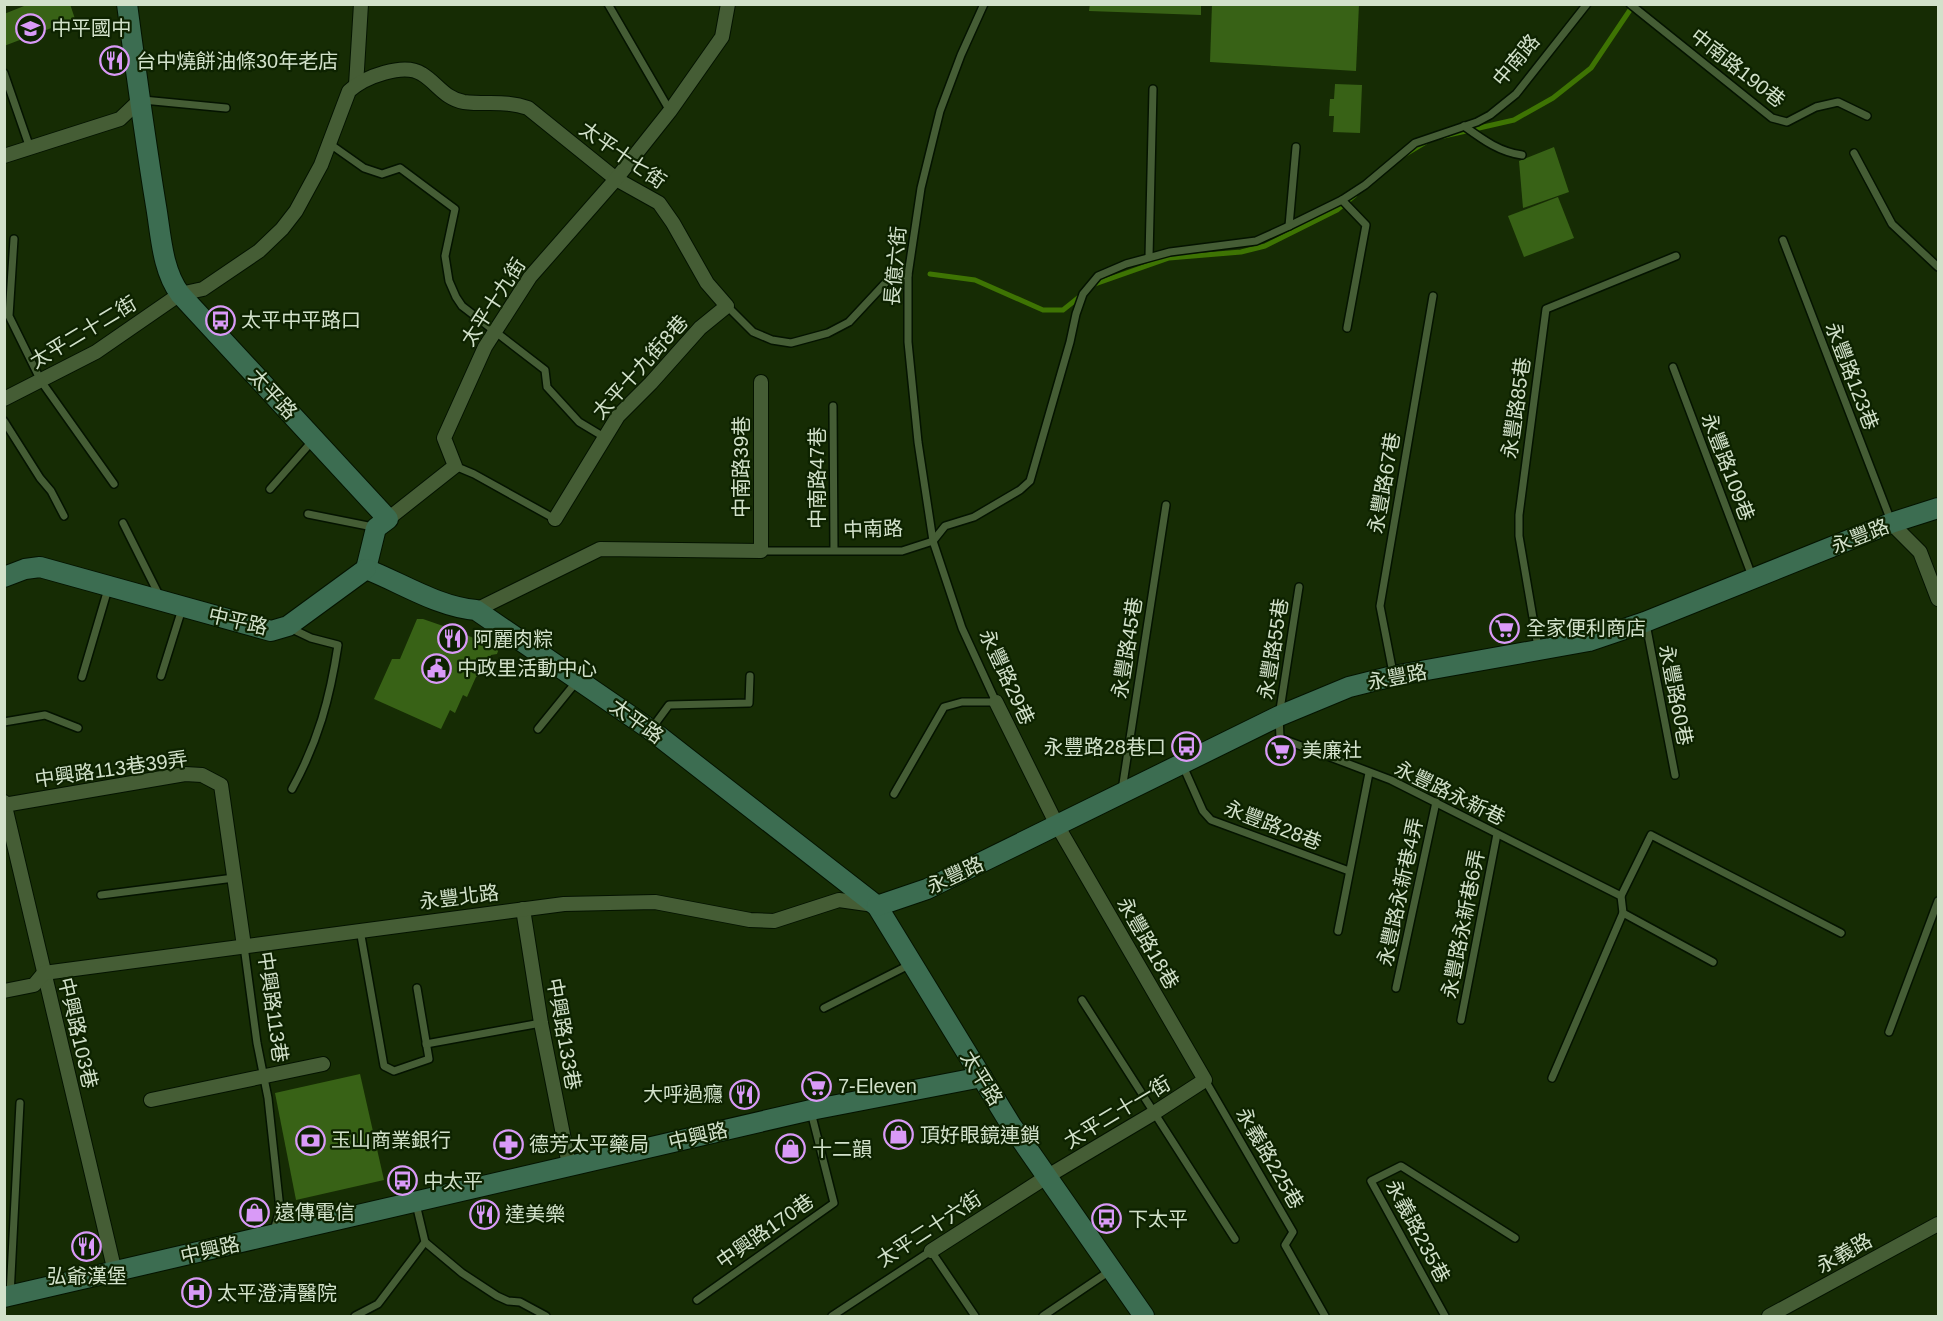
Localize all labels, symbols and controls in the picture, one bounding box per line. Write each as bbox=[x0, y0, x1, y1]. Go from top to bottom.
school or university icon: 中平國中 bbox=[14, 12, 46, 44]
place label: 中平國中 bbox=[51, 17, 131, 39]
street label: 中南路190巷 bbox=[1687, 24, 1789, 112]
street label: 中南路 bbox=[1488, 30, 1544, 90]
restaurant icon: 台中燒餅油條30年老店 bbox=[99, 45, 131, 77]
place label: 台中燒餅油條30年老店 bbox=[136, 50, 338, 72]
street label: 太平十七街 bbox=[576, 117, 670, 193]
street label: 長億六街 bbox=[881, 225, 909, 307]
street label: 太平十九街 bbox=[457, 254, 529, 350]
street label: 太平二十二街 bbox=[26, 292, 140, 372]
bus stop icon: 太平中平路口 bbox=[204, 304, 236, 336]
place label: 太平中平路口 bbox=[241, 309, 361, 331]
street label: 太平十九街8巷 bbox=[588, 311, 692, 423]
street label: 永豐路123巷 bbox=[1821, 319, 1883, 433]
street label: 永豐路85巷 bbox=[1498, 356, 1534, 460]
street label: 太平路 bbox=[244, 365, 302, 423]
street label: 永豐路109巷 bbox=[1697, 410, 1759, 524]
street label: 中南路39巷 bbox=[730, 416, 752, 518]
street label: 中南路47巷 bbox=[806, 427, 828, 529]
street label: 永豐路67巷 bbox=[1364, 431, 1404, 535]
street label: 永豐路 bbox=[1828, 515, 1892, 557]
street label: 中南路 bbox=[843, 517, 903, 541]
street label: 永豐路45巷 bbox=[1108, 596, 1146, 700]
street label: 永豐路55巷 bbox=[1254, 597, 1292, 701]
street label: 中平路 bbox=[206, 604, 270, 638]
supermarket icon: 全家便利商店 bbox=[1489, 612, 1521, 644]
place label: 全家便利商店 bbox=[1526, 617, 1646, 639]
restaurant icon: 阿麗肉粽 bbox=[436, 623, 468, 655]
street label: 永豐路29巷 bbox=[975, 626, 1039, 728]
place label: 阿麗肉粽 bbox=[473, 628, 553, 650]
street label: 永豐路60巷 bbox=[1655, 643, 1697, 747]
public building icon: 中政里活動中心 bbox=[420, 652, 452, 684]
place label: 中政里活動中心 bbox=[457, 657, 597, 679]
street label: 永豐路 bbox=[1365, 660, 1429, 694]
street label: 太平路 bbox=[606, 694, 668, 748]
bus stop icon: 永豐路28巷口 bbox=[1171, 731, 1203, 763]
supermarket icon: 美廉社 bbox=[1265, 734, 1297, 766]
place label: 永豐路28巷口 bbox=[1044, 736, 1166, 758]
place label: 美廉社 bbox=[1302, 739, 1362, 761]
street label: 中興路113巷39弄 bbox=[33, 747, 189, 791]
street label: 永豐路永新巷 bbox=[1391, 757, 1509, 829]
street label: 永豐路28巷 bbox=[1221, 796, 1325, 854]
street label: 永豐路永新巷4弄 bbox=[1374, 816, 1426, 968]
street label: 永豐路永新巷6弄 bbox=[1438, 848, 1488, 1000]
street label: 永豐路 bbox=[923, 852, 987, 898]
street label: 永豐北路 bbox=[418, 881, 500, 913]
street label: 永豐路18巷 bbox=[1113, 893, 1183, 993]
street label: 中興路113巷 bbox=[254, 950, 292, 1064]
street label: 中興路103巷 bbox=[55, 975, 101, 1091]
street label: 中興路133巷 bbox=[543, 976, 585, 1092]
street label: 太平路 bbox=[957, 1047, 1007, 1109]
supermarket icon: 7-Eleven bbox=[801, 1070, 833, 1102]
street label: 太平二十一街 bbox=[1060, 1072, 1174, 1152]
place label: 7-Eleven bbox=[838, 1075, 917, 1097]
restaurant icon: 大呼過癮 bbox=[728, 1078, 760, 1110]
place label: 大呼過癮 bbox=[643, 1083, 723, 1105]
street label: 永義路225巷 bbox=[1232, 1103, 1308, 1213]
street label: 中興路 bbox=[666, 1119, 730, 1153]
shop icon: 頂好眼鏡連鎖 bbox=[883, 1119, 915, 1151]
bank icon: 玉山商業銀行 bbox=[294, 1124, 326, 1156]
place label: 頂好眼鏡連鎖 bbox=[920, 1124, 1040, 1146]
pharmacy icon: 德芳太平藥局 bbox=[492, 1128, 524, 1160]
place label: 玉山商業銀行 bbox=[331, 1129, 451, 1151]
place label: 德芳太平藥局 bbox=[529, 1133, 649, 1155]
shop icon: 十二韻 bbox=[775, 1133, 807, 1165]
place label: 十二韻 bbox=[812, 1138, 872, 1160]
bus stop icon: 中太平 bbox=[386, 1165, 418, 1197]
place label: 中太平 bbox=[423, 1170, 483, 1192]
street label: 永義路235巷 bbox=[1382, 1176, 1454, 1286]
street label: 太平二十六街 bbox=[873, 1187, 985, 1271]
street label: 中興路170巷 bbox=[712, 1189, 818, 1273]
shop icon: 遠傳電信 bbox=[238, 1196, 270, 1228]
restaurant icon: 達美樂 bbox=[468, 1198, 500, 1230]
place label: 遠傳電信 bbox=[275, 1201, 355, 1223]
place label: 達美樂 bbox=[505, 1203, 565, 1225]
bus stop icon: 下太平 bbox=[1091, 1203, 1123, 1235]
place label: 下太平 bbox=[1128, 1208, 1188, 1230]
street label: 永義路 bbox=[1812, 1229, 1876, 1277]
restaurant icon: 弘爺漢堡 bbox=[71, 1230, 103, 1262]
street label: 中興路 bbox=[178, 1233, 242, 1267]
place label: 弘爺漢堡 bbox=[47, 1265, 127, 1287]
hospital icon: 太平澄清醫院 bbox=[180, 1277, 212, 1309]
place label: 太平澄清醫院 bbox=[217, 1282, 337, 1304]

